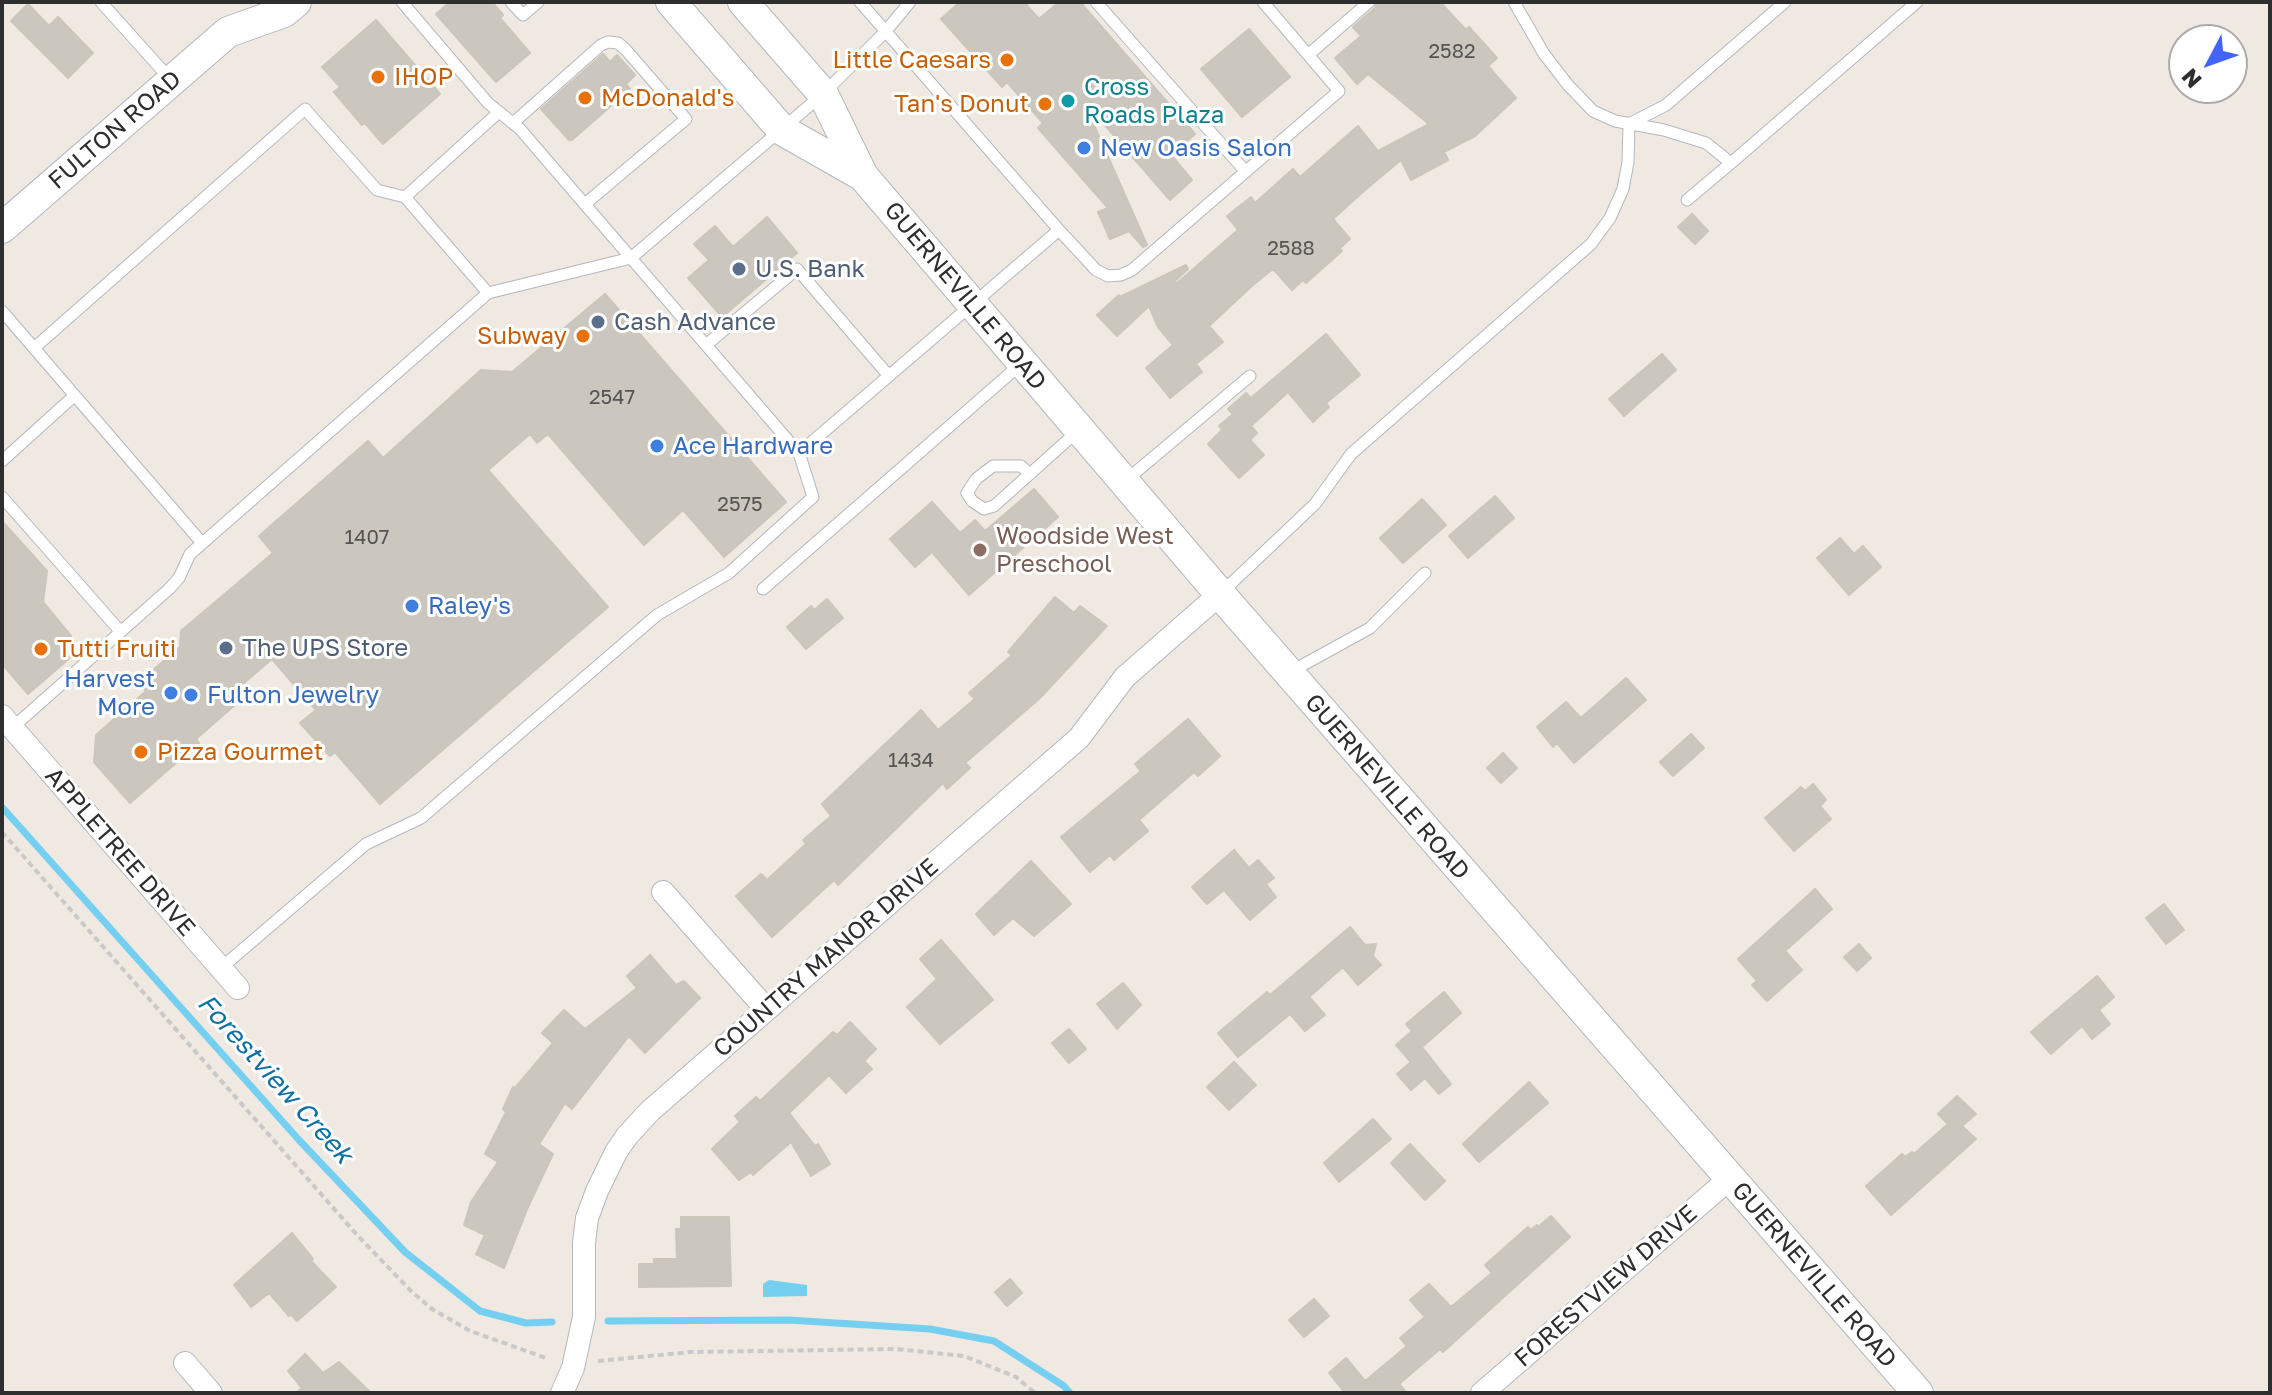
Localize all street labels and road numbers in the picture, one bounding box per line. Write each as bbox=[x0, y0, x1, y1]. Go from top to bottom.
street label: FULTON ROAD bbox=[43, 65, 187, 195]
street label: GUERNEVILLE ROAD bbox=[878, 196, 1052, 396]
street label: GUERNEVILLE ROAD bbox=[1299, 688, 1475, 886]
street label: APPLETREE DRIVE bbox=[39, 762, 201, 942]
street label: COUNTRY MANOR DRIVE bbox=[708, 853, 944, 1063]
street label: GUERNEVILLE ROAD bbox=[1726, 1176, 1902, 1374]
street label: FORESTVIEW DRIVE bbox=[1509, 1199, 1703, 1373]

